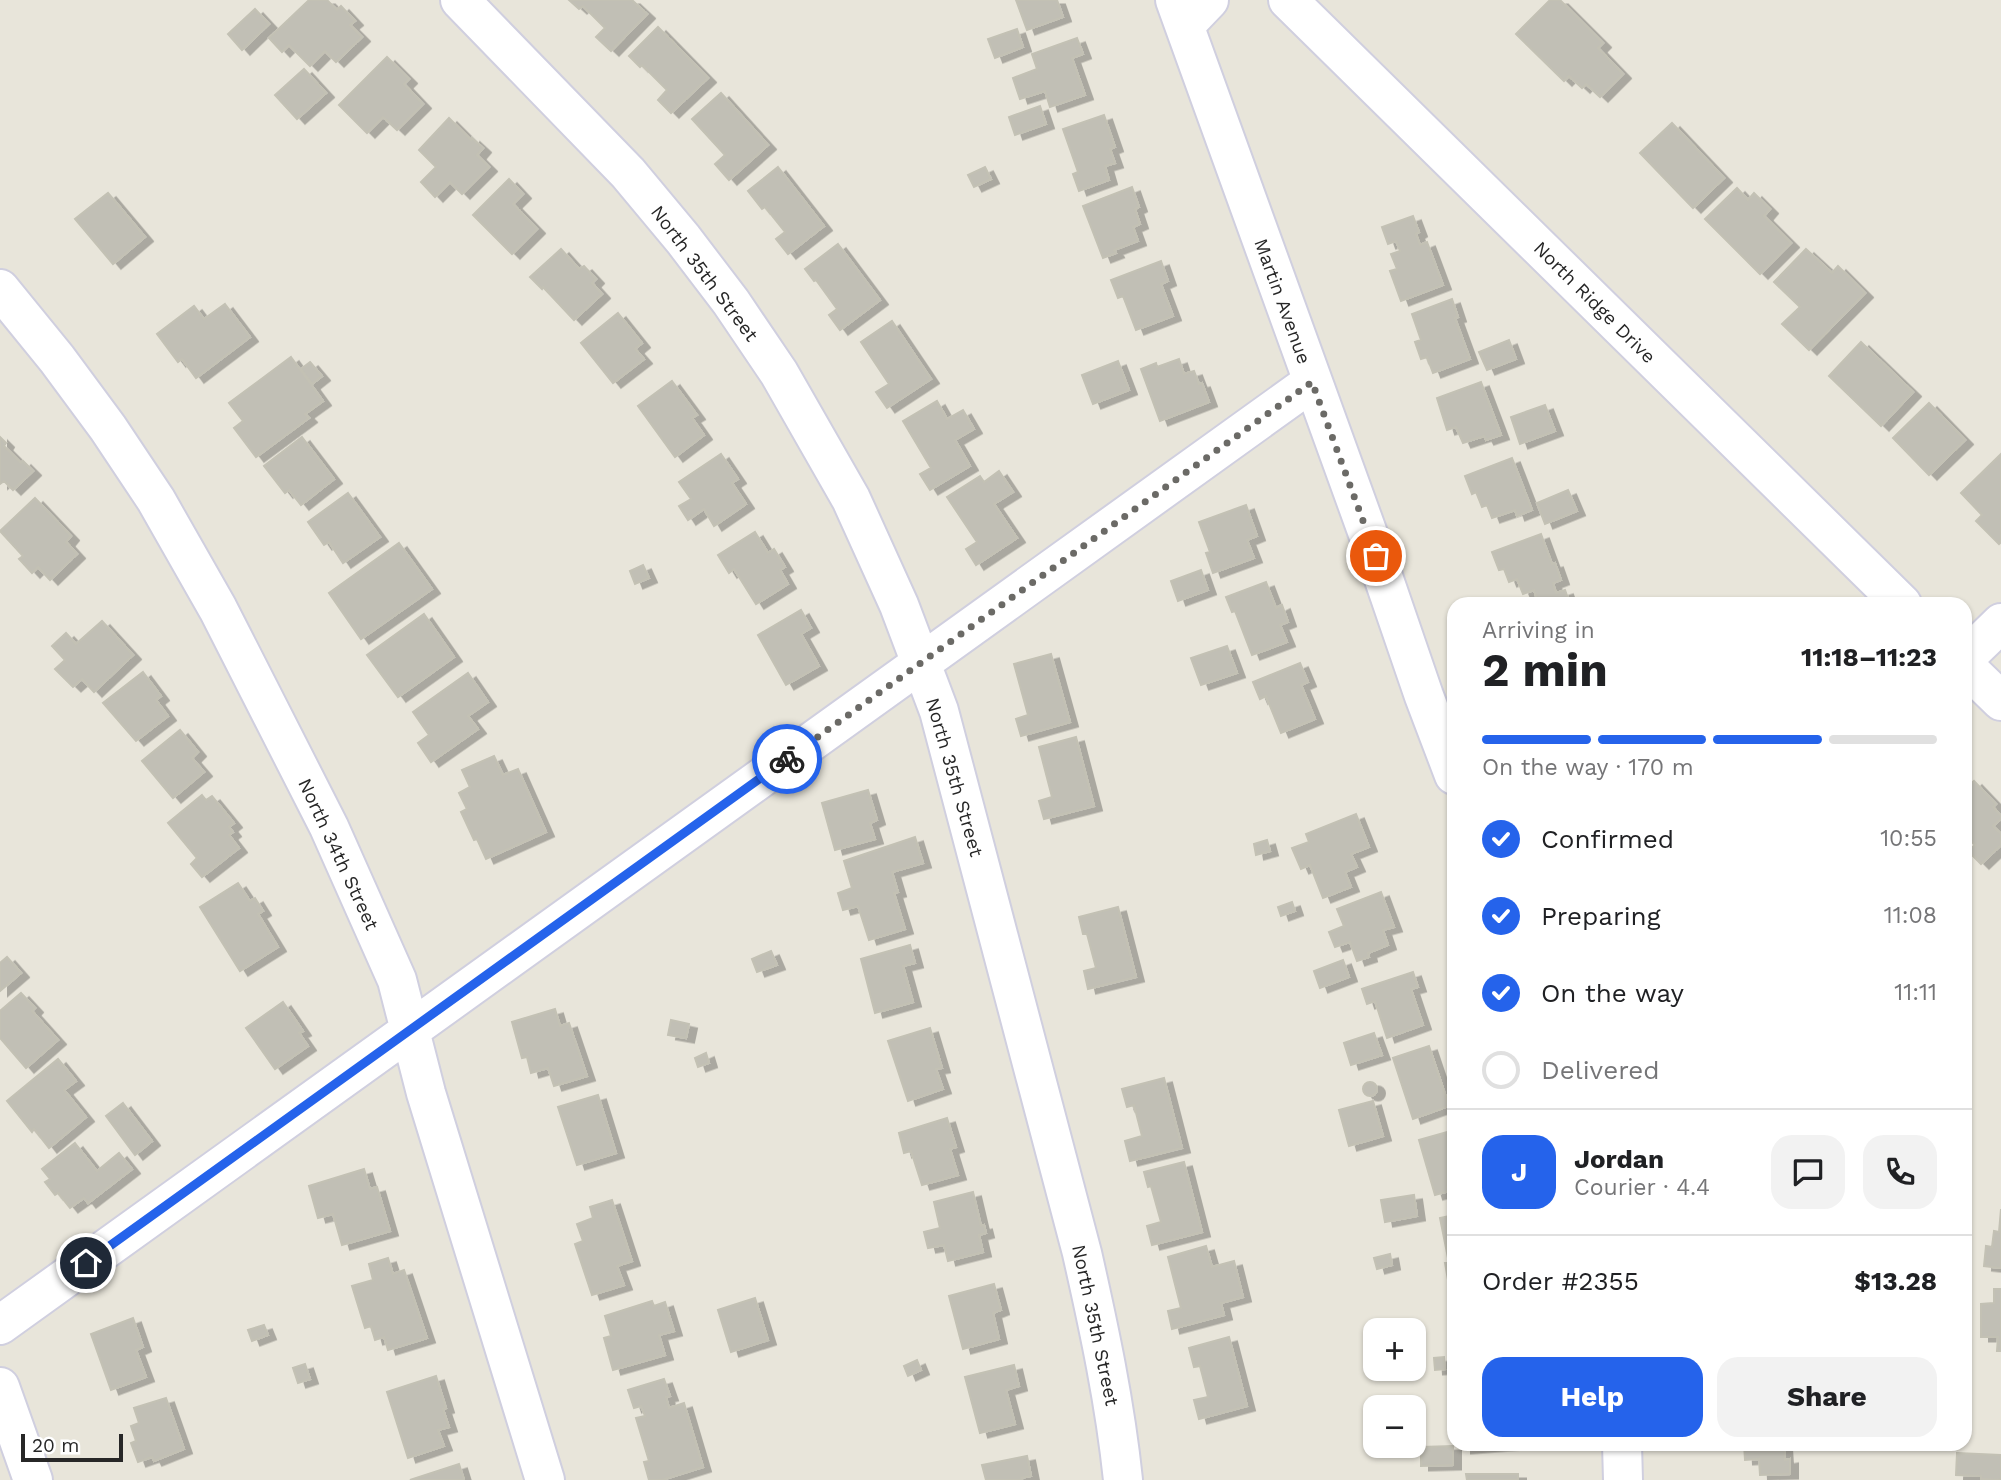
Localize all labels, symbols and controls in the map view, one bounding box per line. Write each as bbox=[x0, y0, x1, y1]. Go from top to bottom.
street label: North 35th Street bbox=[646, 201, 763, 346]
street label: Martin Avenue bbox=[1249, 235, 1316, 367]
street label: North Ridge Drive bbox=[1529, 237, 1660, 368]
pin bbox=[1346, 526, 1406, 586]
icon: bag bbox=[1357, 537, 1395, 575]
text: Arriving in bbox=[1482, 617, 1595, 644]
text: 11:18–11:23 bbox=[1801, 642, 1937, 672]
text: 2 min bbox=[1482, 643, 1608, 697]
street label: North 35th Street bbox=[921, 695, 988, 859]
courier bbox=[752, 724, 822, 794]
icon: bike bbox=[768, 740, 806, 778]
text: On the way · 170 m bbox=[1482, 754, 1694, 781]
street label: North 34th Street bbox=[293, 775, 384, 934]
icon: check bbox=[1482, 820, 1520, 858]
text: Confirmed bbox=[1541, 824, 1674, 854]
text: 10:55 bbox=[1880, 825, 1937, 852]
icon: check bbox=[1482, 897, 1520, 935]
text: Preparing bbox=[1541, 901, 1661, 931]
text: 11:08 bbox=[1884, 902, 1937, 929]
icon: check bbox=[1482, 974, 1520, 1012]
text: On the way bbox=[1541, 978, 1684, 1008]
text: 11:11 bbox=[1894, 979, 1937, 1006]
text: Delivered bbox=[1541, 1055, 1660, 1085]
button: chat bbox=[1771, 1135, 1845, 1209]
button: phone bbox=[1863, 1135, 1937, 1209]
text: Jordan bbox=[1574, 1144, 1664, 1174]
text: J bbox=[1511, 1157, 1527, 1187]
text: Courier · 4.4 bbox=[1574, 1174, 1710, 1201]
pin bbox=[56, 1233, 116, 1293]
street label: North 35th Street bbox=[1067, 1242, 1124, 1408]
icon: home bbox=[67, 1244, 105, 1282]
text: Order #2355 bbox=[1482, 1266, 1639, 1296]
text: $13.28 bbox=[1854, 1266, 1937, 1296]
map controls bbox=[1363, 1318, 1426, 1458]
button: + bbox=[1363, 1318, 1426, 1381]
button: Help bbox=[1482, 1357, 1703, 1437]
button: Share bbox=[1717, 1357, 1937, 1437]
button: − bbox=[1363, 1395, 1426, 1458]
scale bar bbox=[21, 1431, 122, 1463]
text: 20 m bbox=[32, 1434, 79, 1457]

